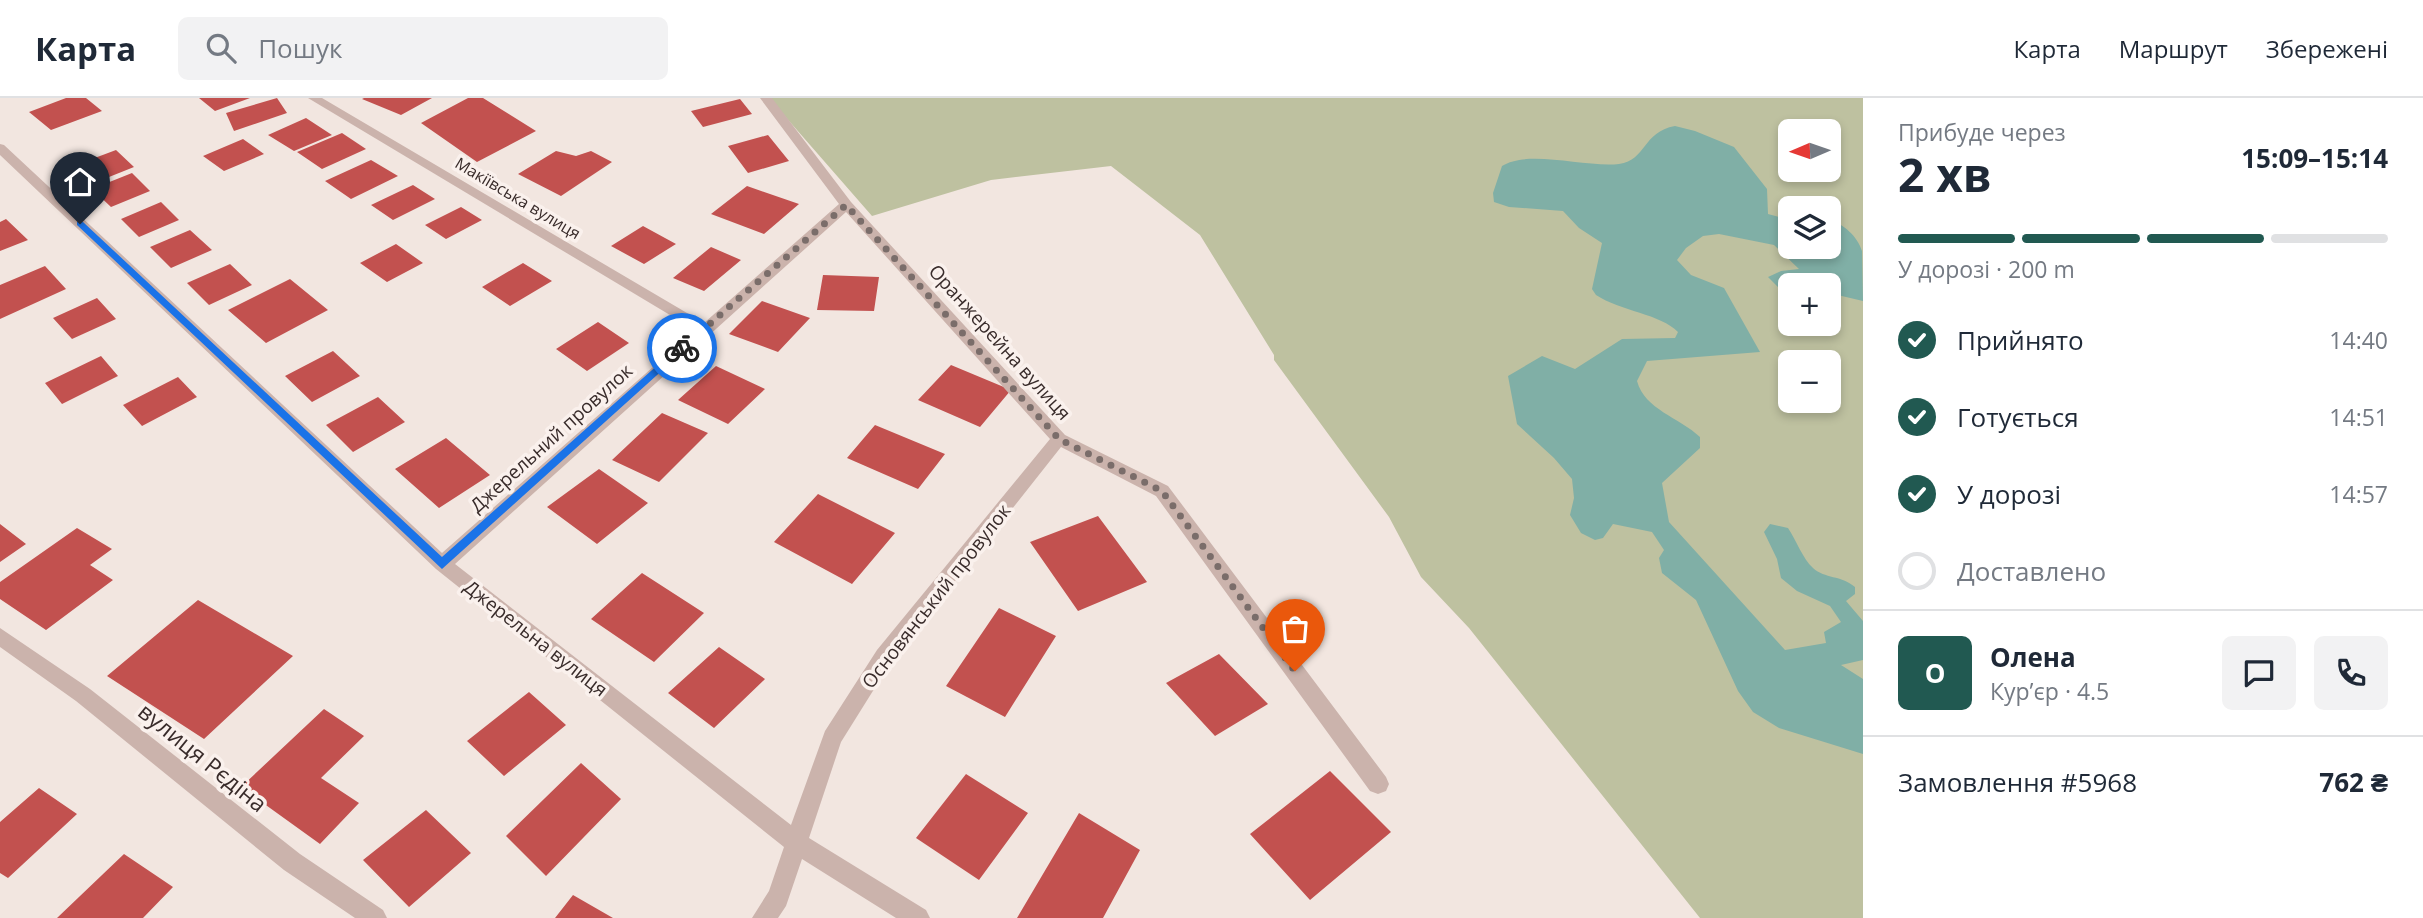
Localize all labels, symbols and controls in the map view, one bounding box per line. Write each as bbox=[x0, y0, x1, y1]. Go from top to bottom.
search box bbox=[178, 17, 668, 80]
text: Карта bbox=[35, 26, 136, 71]
icon: search bbox=[202, 29, 240, 67]
text: Пошук bbox=[258, 30, 342, 66]
text: Карта bbox=[2013, 32, 2081, 65]
text: Маршрут bbox=[2119, 32, 2228, 65]
text: Збережені bbox=[2266, 32, 2388, 65]
text: Прибуде через bbox=[1898, 116, 2066, 148]
north arrow bbox=[1778, 119, 1841, 182]
map controls bbox=[1778, 119, 1841, 413]
text: 15:09–15:14 bbox=[2241, 140, 2388, 176]
text: 2 хв bbox=[1898, 143, 1992, 205]
pin bbox=[50, 152, 110, 224]
street label: Макіївська вулиця bbox=[451, 152, 585, 244]
icon: home bbox=[61, 163, 99, 201]
button: layers bbox=[1778, 196, 1841, 259]
text: У дорозі · 200 m bbox=[1898, 253, 2075, 285]
street label: Оранжерейна вулиця bbox=[923, 258, 1077, 426]
button: + bbox=[1778, 273, 1841, 336]
courier bbox=[647, 313, 717, 383]
icon: check bbox=[1898, 321, 1936, 359]
text: Прийнято bbox=[1957, 322, 2084, 358]
text: 14:40 bbox=[2329, 324, 2388, 356]
icon: bike bbox=[663, 329, 701, 367]
button: − bbox=[1778, 350, 1841, 413]
street label: Джерельний провулок bbox=[464, 358, 638, 518]
icon: check bbox=[1898, 398, 1936, 436]
text: Готується bbox=[1957, 399, 2079, 435]
text: 14:51 bbox=[2329, 401, 2388, 433]
icon: check bbox=[1898, 475, 1936, 513]
text: У дорозі bbox=[1957, 476, 2061, 512]
text: 14:57 bbox=[2329, 478, 2388, 510]
street label: Основянський провулок bbox=[856, 498, 1016, 694]
text: Доставлено bbox=[1957, 553, 2106, 589]
street label: Джерельна вулиця bbox=[459, 574, 613, 702]
pin bbox=[1265, 599, 1325, 671]
icon: bag bbox=[1276, 610, 1314, 648]
button: chat bbox=[2222, 636, 2296, 710]
button: phone bbox=[2314, 636, 2388, 710]
text: Олена bbox=[1990, 639, 2076, 675]
text: О bbox=[1925, 655, 1945, 691]
text: Кур’єр · 4.5 bbox=[1990, 675, 2109, 707]
street label: вулиця Рєдіна bbox=[132, 695, 274, 819]
text: Замовлення #5968 bbox=[1898, 764, 2137, 800]
text: 762 ₴ bbox=[2319, 764, 2388, 800]

